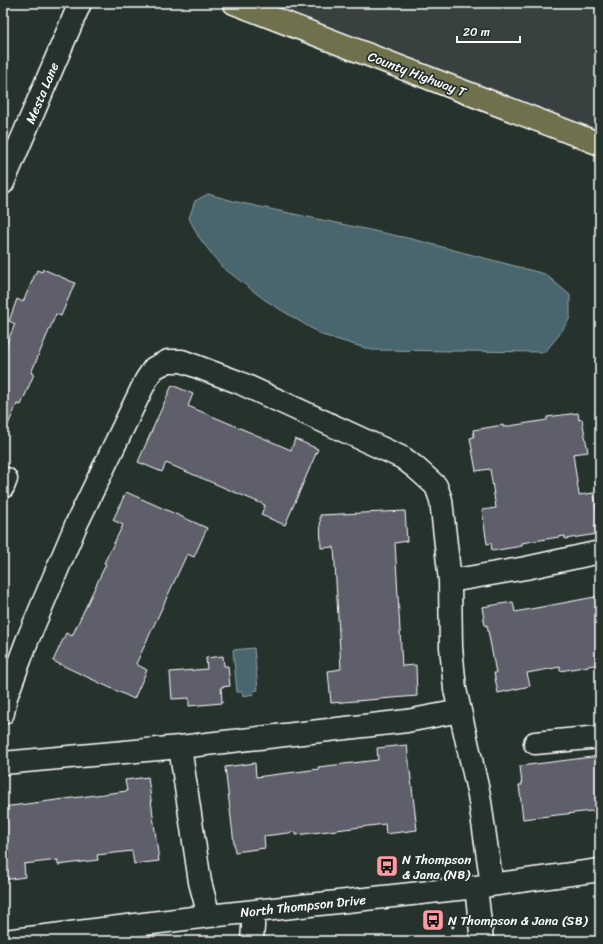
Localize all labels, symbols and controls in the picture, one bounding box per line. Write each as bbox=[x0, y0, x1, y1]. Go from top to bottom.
scale bar bbox=[457, 18, 520, 44]
text: 20 m bbox=[463, 21, 490, 43]
street label: County Highway T bbox=[365, 45, 470, 104]
street label: Mesta Lane bbox=[19, 58, 65, 127]
place label: N Thompson & Jana (NB) bbox=[402, 848, 471, 886]
bus stop icon: N Thompson & Jana (NB) bbox=[374, 853, 400, 879]
street label: North Thompson Drive bbox=[239, 888, 367, 924]
bus stop icon: N Thompson & Jana (SB) bbox=[420, 907, 446, 933]
place label: N Thompson & Jana (SB) bbox=[448, 909, 589, 932]

